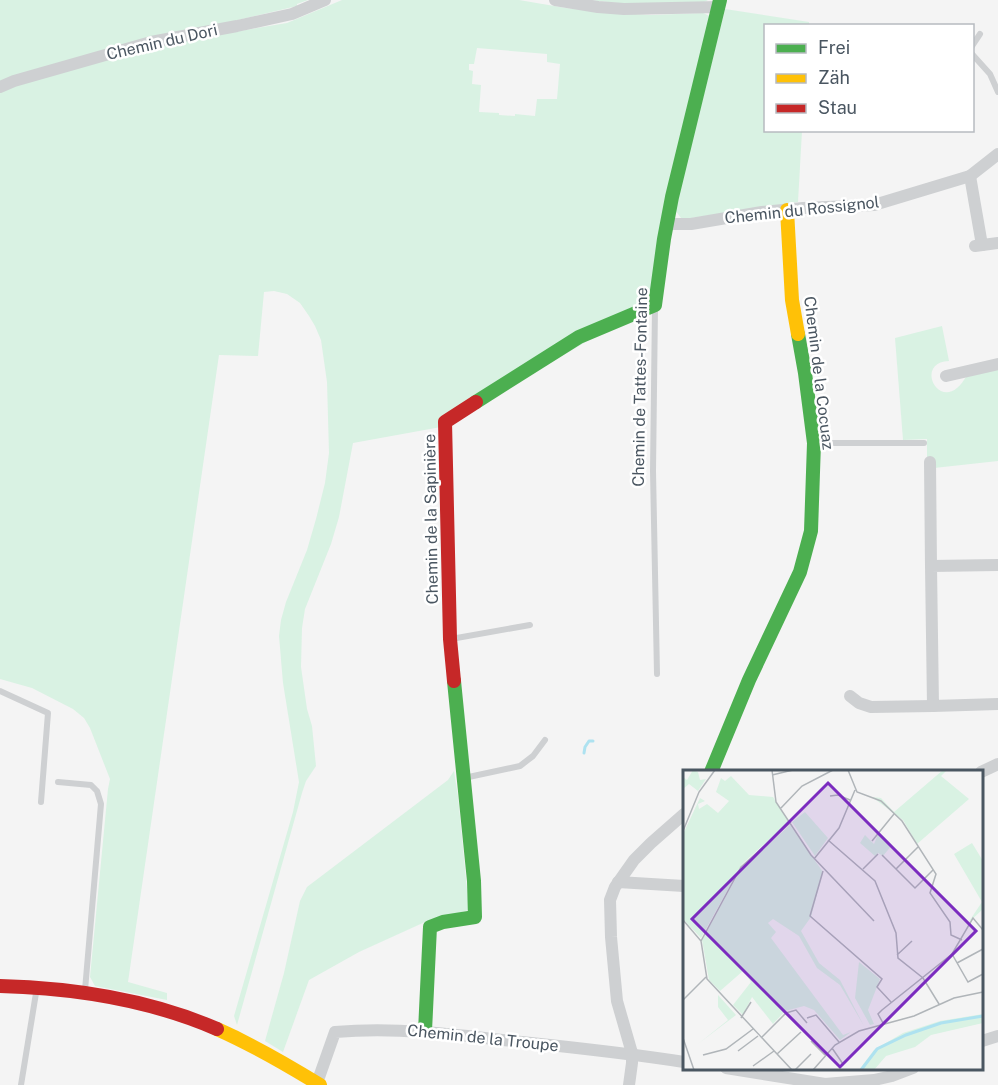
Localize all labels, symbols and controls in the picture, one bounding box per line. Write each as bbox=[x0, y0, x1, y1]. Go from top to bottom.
street label: Chemin du Dori bbox=[105, 20, 219, 64]
legend bbox=[764, 24, 974, 132]
text: Frei bbox=[818, 37, 850, 58]
text: Zäh bbox=[818, 67, 850, 88]
text: Stau bbox=[818, 97, 857, 118]
street label: Chemin du Rossignol bbox=[724, 192, 881, 228]
street label: Chemin de Tattes-Fontaine bbox=[629, 287, 651, 487]
street label: Chemin de la Cocuaz bbox=[800, 295, 838, 451]
street label: Chemin de la Sapinière bbox=[420, 434, 442, 604]
inset map bbox=[683, 770, 983, 1070]
street label: Chemin de la Troupe bbox=[406, 1021, 560, 1055]

